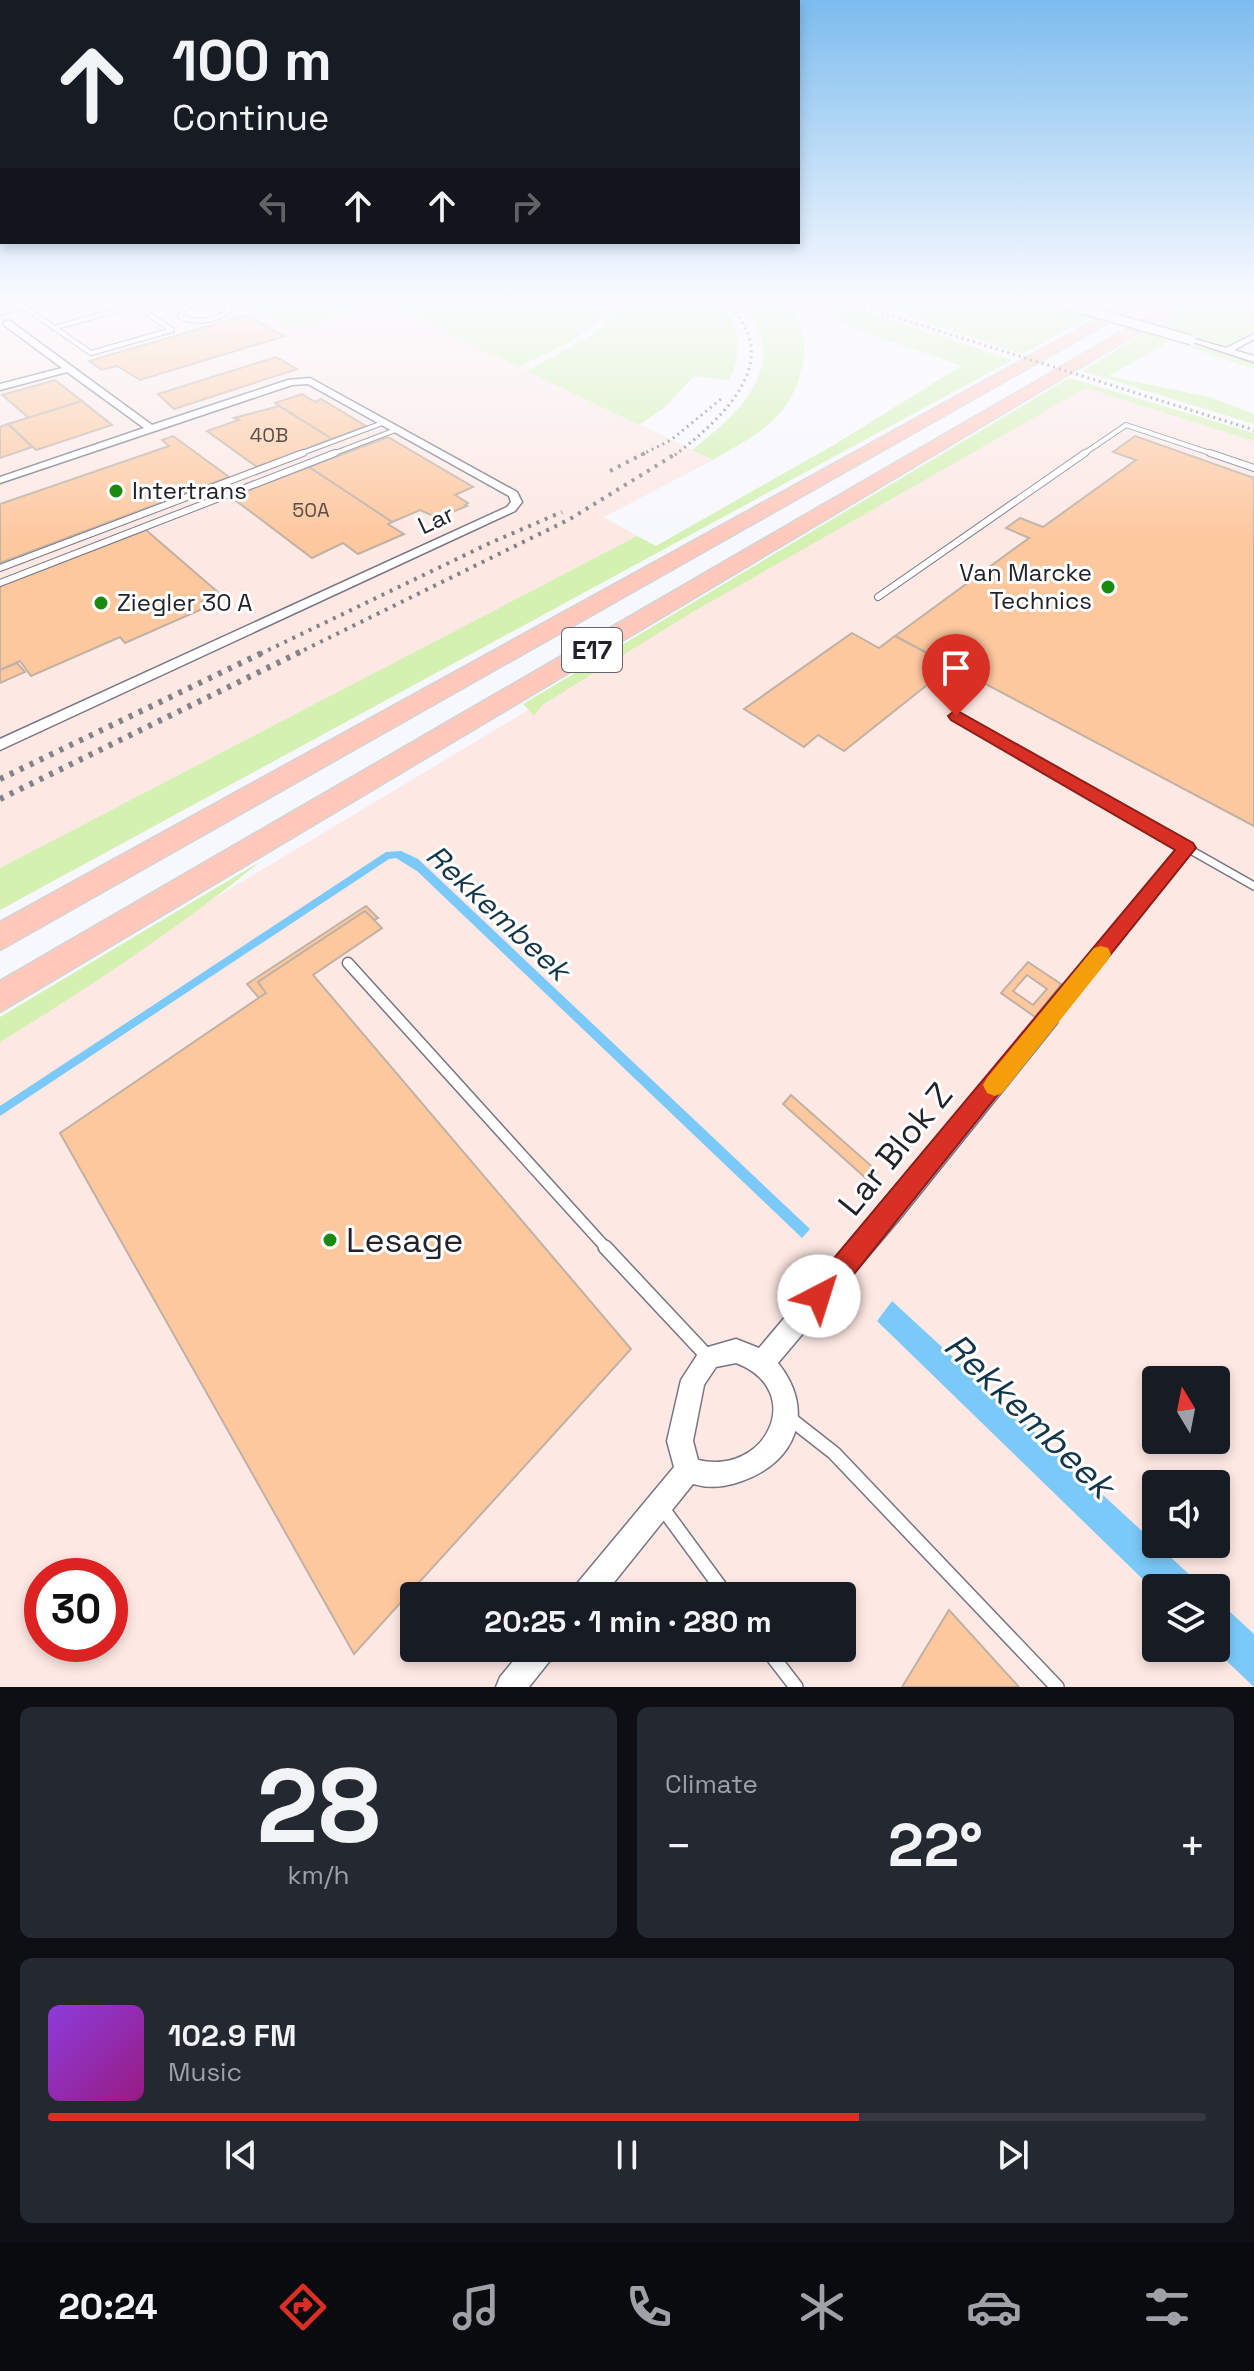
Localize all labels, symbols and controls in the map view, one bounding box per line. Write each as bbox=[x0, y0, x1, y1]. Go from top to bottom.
text: 100 m bbox=[172, 25, 332, 96]
icon: ahead bbox=[40, 32, 144, 136]
text: Continue bbox=[172, 95, 329, 141]
icon: left bbox=[252, 184, 296, 228]
icon: ahead bbox=[336, 184, 380, 228]
icon: ahead bbox=[420, 184, 464, 228]
icon: right bbox=[504, 184, 548, 228]
house number: 40B bbox=[250, 422, 288, 448]
place label: Intertrans bbox=[132, 475, 247, 506]
marker: Intertrans bbox=[107, 482, 125, 500]
house number: 50A bbox=[292, 497, 330, 523]
street label: Lar bbox=[413, 498, 459, 541]
place label: Van Marcke Technics bbox=[959, 557, 1092, 616]
marker: Van Marcke Technics bbox=[1099, 578, 1117, 596]
place label: Ziegler 30 A bbox=[117, 587, 253, 618]
marker: Ziegler 30 A bbox=[92, 594, 110, 612]
road number: E17 bbox=[562, 628, 622, 672]
pin bbox=[922, 634, 990, 716]
icon: arrive bbox=[934, 646, 978, 690]
water label: Rekkembeek bbox=[418, 836, 581, 991]
street label: Lar Blok Z bbox=[829, 1074, 962, 1224]
place label: Lesage bbox=[346, 1219, 463, 1262]
marker: Lesage bbox=[321, 1231, 339, 1249]
position arrow bbox=[777, 1254, 861, 1338]
water label: Rekkembeek bbox=[934, 1323, 1127, 1511]
north arrow bbox=[1142, 1366, 1230, 1454]
map controls bbox=[1142, 1366, 1230, 1662]
button: sound bbox=[1142, 1470, 1230, 1558]
speed limit sign: 30 bbox=[24, 1558, 128, 1662]
button: layers bbox=[1142, 1574, 1230, 1662]
text: 20:25 · 1 min · 280 m bbox=[484, 1602, 772, 1641]
text: 28 bbox=[256, 1740, 381, 1872]
text: Climate bbox=[665, 1767, 758, 1801]
text: 22° bbox=[888, 1807, 983, 1884]
text: − bbox=[665, 1818, 692, 1874]
text: + bbox=[1179, 1818, 1206, 1874]
text: km/h bbox=[288, 1858, 349, 1892]
text: 102.9 FM bbox=[168, 2016, 296, 2055]
text: Music bbox=[168, 2055, 242, 2089]
icon: previous bbox=[219, 2133, 263, 2177]
icon: pause bbox=[605, 2133, 649, 2177]
icon: next bbox=[991, 2133, 1035, 2177]
icon: directions bbox=[275, 2279, 331, 2335]
icon: music bbox=[448, 2279, 504, 2335]
icon: phone bbox=[621, 2279, 677, 2335]
icon: climate bbox=[794, 2279, 850, 2335]
icon: car bbox=[966, 2279, 1022, 2335]
icon: filters bbox=[1139, 2279, 1195, 2335]
text: 20:24 bbox=[58, 2284, 158, 2330]

